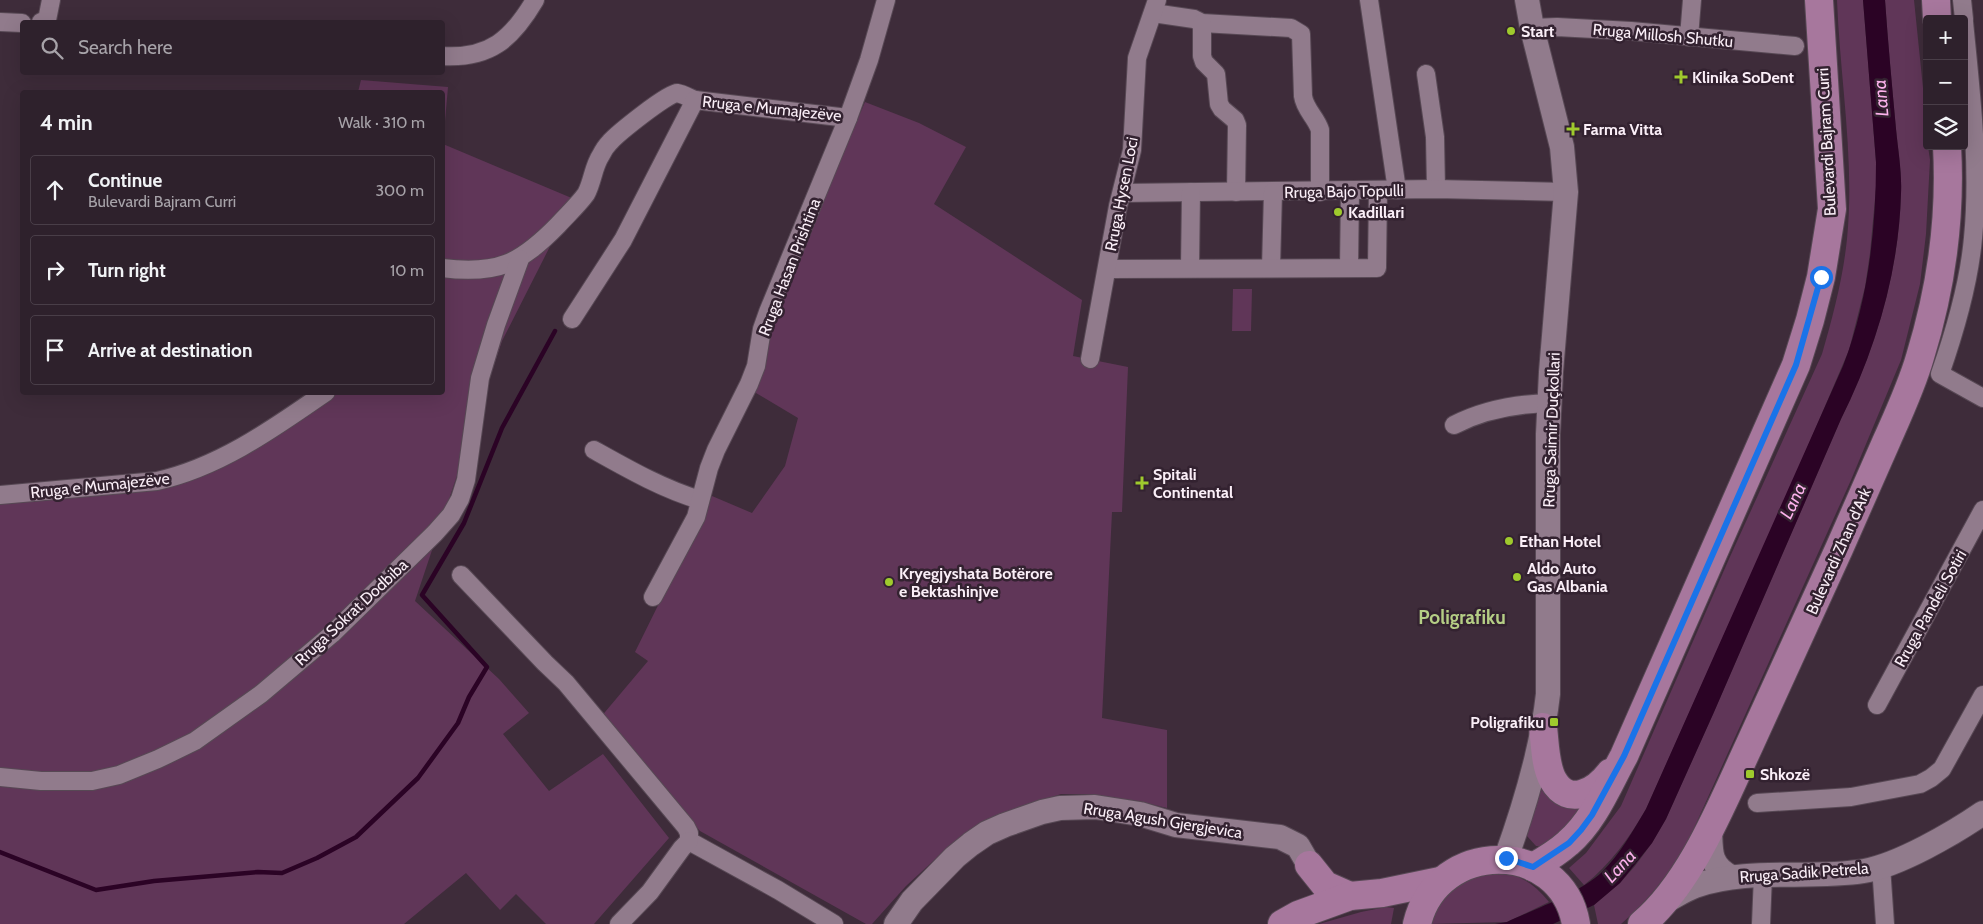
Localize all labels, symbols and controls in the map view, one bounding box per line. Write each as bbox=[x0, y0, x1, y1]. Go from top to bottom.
map controls bbox=[1923, 15, 1968, 150]
button: + bbox=[1923, 15, 1968, 60]
search box bbox=[20, 20, 445, 75]
street label: Rruga Millosh Shutku bbox=[1592, 20, 1734, 51]
place label: Start bbox=[1521, 22, 1555, 41]
marker: Start bbox=[1505, 25, 1517, 37]
icon: search bbox=[38, 34, 66, 62]
text: Search here bbox=[78, 36, 172, 59]
button: − bbox=[1923, 60, 1968, 105]
street label: Bulevardi Bajram Curri bbox=[1813, 67, 1840, 216]
place label: Klinika SoDent bbox=[1692, 68, 1794, 87]
marker: Klinika SoDent bbox=[1674, 70, 1688, 84]
water label: Lana bbox=[1868, 79, 1894, 117]
street label: Rruga e Mumajezëve bbox=[701, 92, 843, 125]
button: layers bbox=[1923, 105, 1968, 150]
text: 4 min bbox=[40, 110, 93, 135]
text: Walk · 310 m bbox=[338, 113, 425, 132]
place label: Farma Vitta bbox=[1583, 120, 1662, 139]
marker: Farma Vitta bbox=[1567, 123, 1579, 135]
street label: Rruga Hysen Loci bbox=[1101, 135, 1142, 253]
text: Continue bbox=[88, 169, 162, 192]
icon: ahead bbox=[41, 176, 69, 204]
text: 300 m bbox=[375, 181, 424, 200]
street label: Rruga Bajo Topulli bbox=[1284, 181, 1404, 202]
text: Bulevardi Bajram Curri bbox=[88, 192, 236, 211]
street label: Rruga Hasan Prishtina bbox=[754, 195, 825, 339]
place label: Kadillari bbox=[1348, 203, 1404, 222]
marker: Kadillari bbox=[1332, 206, 1344, 218]
icon: right bbox=[41, 256, 69, 284]
text: Turn right bbox=[88, 259, 166, 282]
text: 10 m bbox=[390, 261, 424, 280]
route start bbox=[1810, 266, 1833, 289]
icon: arrive bbox=[41, 336, 69, 364]
text: Arrive at destination bbox=[88, 339, 252, 362]
street label: Rruga Saimir Duçkollari bbox=[1539, 352, 1564, 508]
place label: Spitali Continental bbox=[1153, 465, 1233, 502]
street label: Rruga e Mumajezëve bbox=[29, 469, 171, 502]
marker: Spitali Continental bbox=[1135, 476, 1149, 490]
water label: Lana bbox=[1775, 480, 1811, 522]
street label: Bulevardi Zhan d'Ark bbox=[1802, 484, 1875, 617]
place label: Ethan Hotel bbox=[1519, 532, 1601, 551]
marker: Ethan Hotel bbox=[1503, 535, 1515, 547]
street label: Rruga Pandeli Sotiri bbox=[1890, 546, 1970, 670]
street label: Rruga Sokrat Dodbiba bbox=[291, 555, 412, 669]
place label: Aldo Auto Gas Albania bbox=[1527, 559, 1608, 596]
place label: Kryegjyshata Botërore e Bektashinjve bbox=[899, 564, 1053, 601]
marker: Aldo Auto Gas Albania bbox=[1511, 571, 1523, 583]
marker: Kryegjyshata Botërore e Bektashinjve bbox=[883, 576, 895, 588]
district label: Poligrafiku bbox=[1418, 606, 1506, 629]
place label: Poligrafiku bbox=[1470, 713, 1544, 732]
marker: Poligrafiku bbox=[1548, 716, 1560, 728]
place label: Shkozë bbox=[1760, 765, 1810, 784]
marker: Shkozë bbox=[1744, 768, 1756, 780]
street label: Rruga Agush Gjergjevica bbox=[1082, 799, 1244, 842]
water label: Lana bbox=[1599, 845, 1641, 887]
route end bbox=[1495, 847, 1518, 870]
street label: Rruga Sadik Petrela bbox=[1739, 858, 1870, 886]

